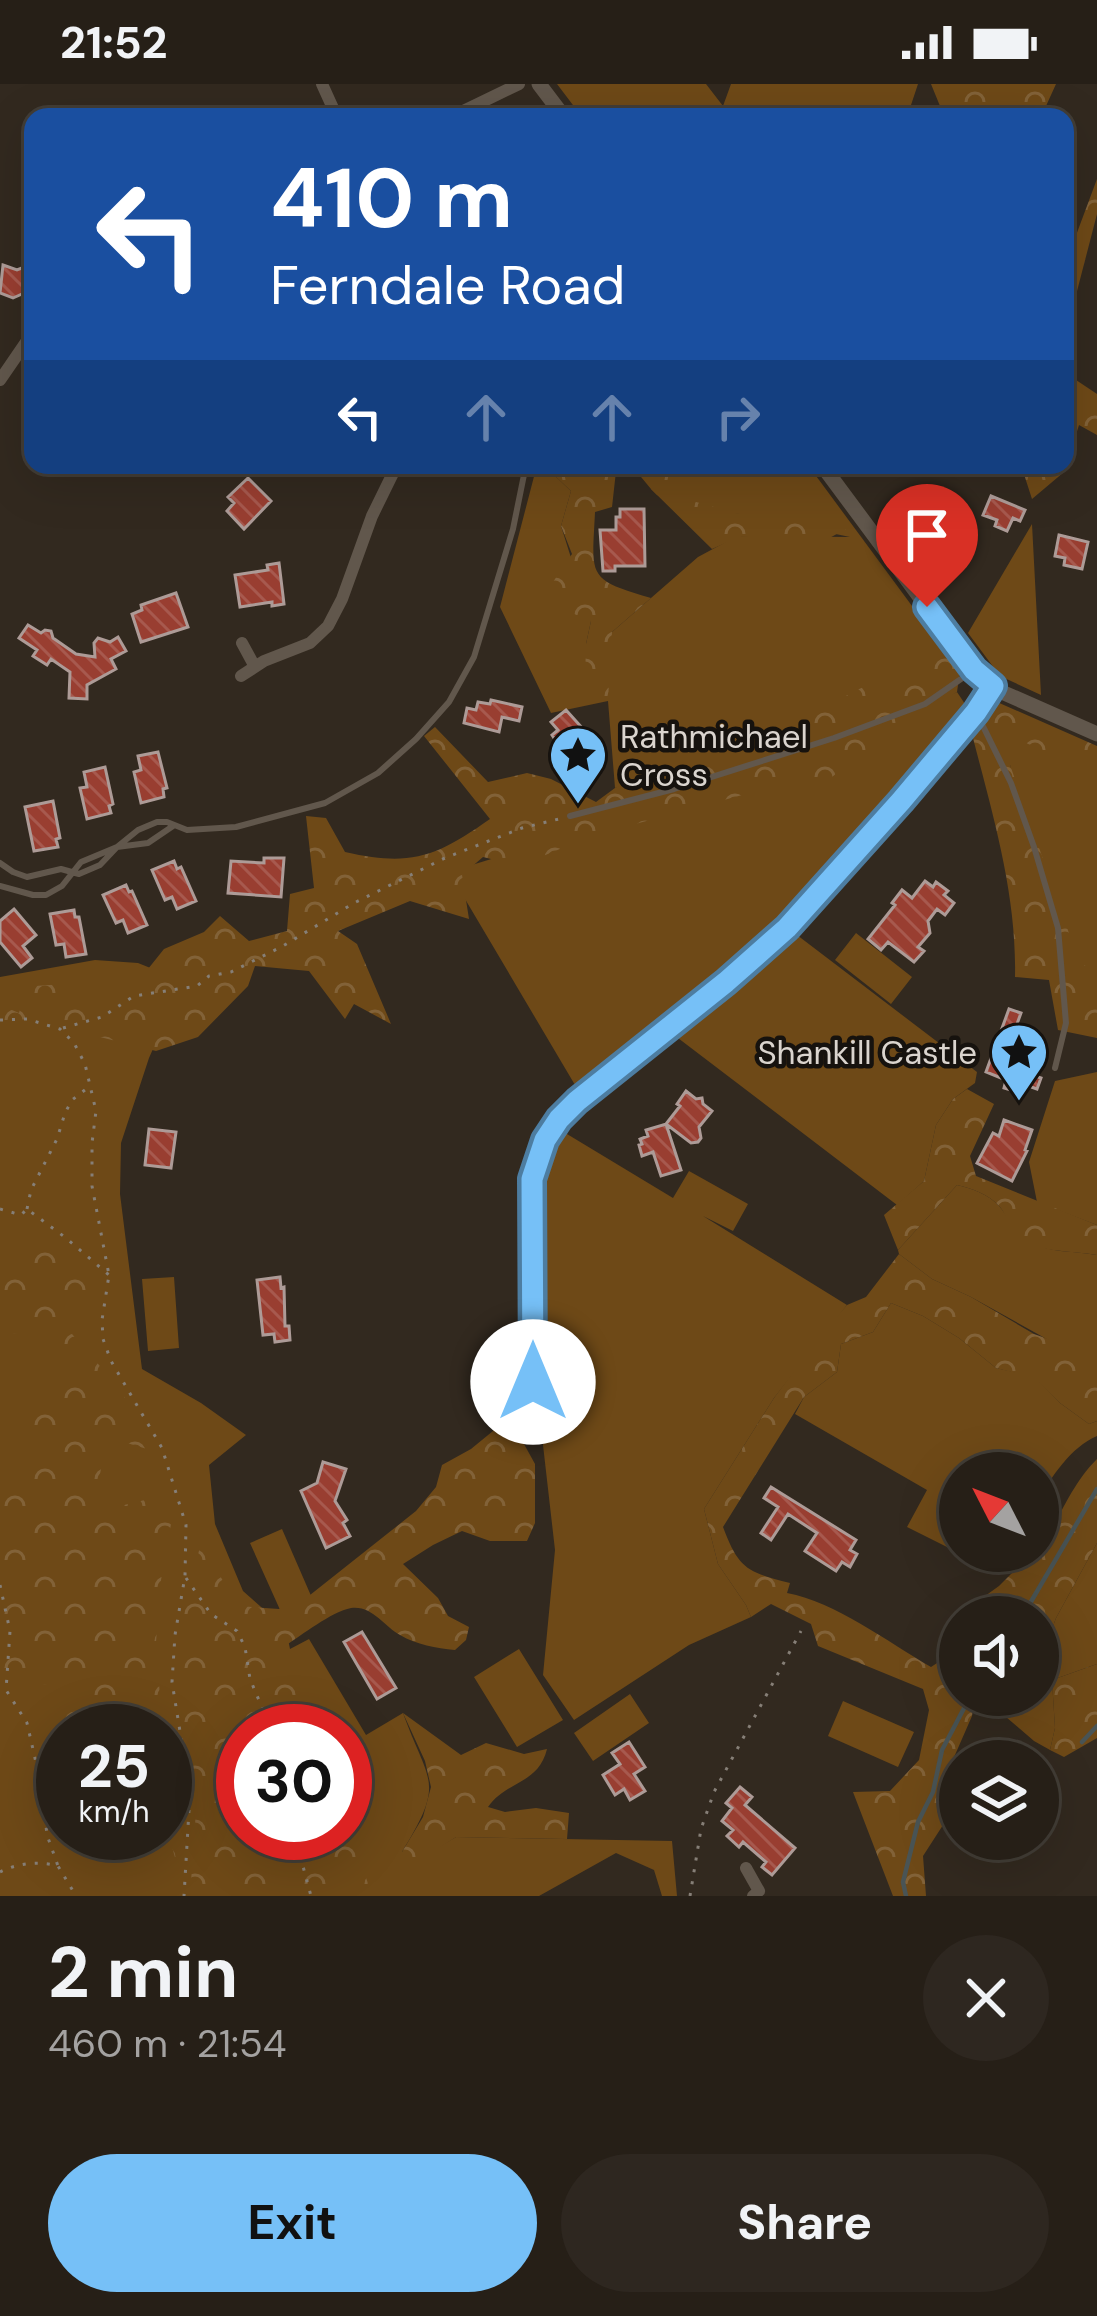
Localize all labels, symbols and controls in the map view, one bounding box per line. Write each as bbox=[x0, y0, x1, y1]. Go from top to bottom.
text: 21:52 bbox=[60, 13, 167, 72]
text: 410 m bbox=[270, 144, 513, 253]
icon: left bbox=[72, 156, 228, 312]
text: Ferndale Road bbox=[270, 250, 625, 321]
icon: left bbox=[327, 384, 393, 450]
icon: ahead bbox=[453, 384, 519, 450]
icon: ahead bbox=[579, 384, 645, 450]
icon: right bbox=[705, 384, 771, 450]
pin bbox=[876, 484, 978, 607]
icon: arrive bbox=[894, 502, 960, 568]
place label: Rathmichael Cross bbox=[620, 715, 808, 796]
place icon: Rathmichael Cross bbox=[547, 724, 609, 806]
place icon: Shankill Castle bbox=[988, 1021, 1050, 1103]
place label: Shankill Castle bbox=[757, 1031, 977, 1074]
position arrow bbox=[470, 1319, 596, 1445]
north arrow bbox=[939, 1452, 1059, 1572]
map controls bbox=[939, 1452, 1059, 1860]
button: sound bbox=[939, 1596, 1059, 1716]
speed limit sign: 30 bbox=[216, 1704, 372, 1860]
text: 25 bbox=[78, 1727, 150, 1806]
button: layers bbox=[939, 1740, 1059, 1860]
text: km/h bbox=[79, 1792, 149, 1831]
text: 2 min bbox=[48, 1926, 238, 2019]
button: close bbox=[923, 1935, 1049, 2061]
text: 460 m · 21:54 bbox=[48, 2018, 286, 2069]
button: Exit bbox=[48, 2154, 537, 2292]
button: Share bbox=[561, 2154, 1049, 2292]

